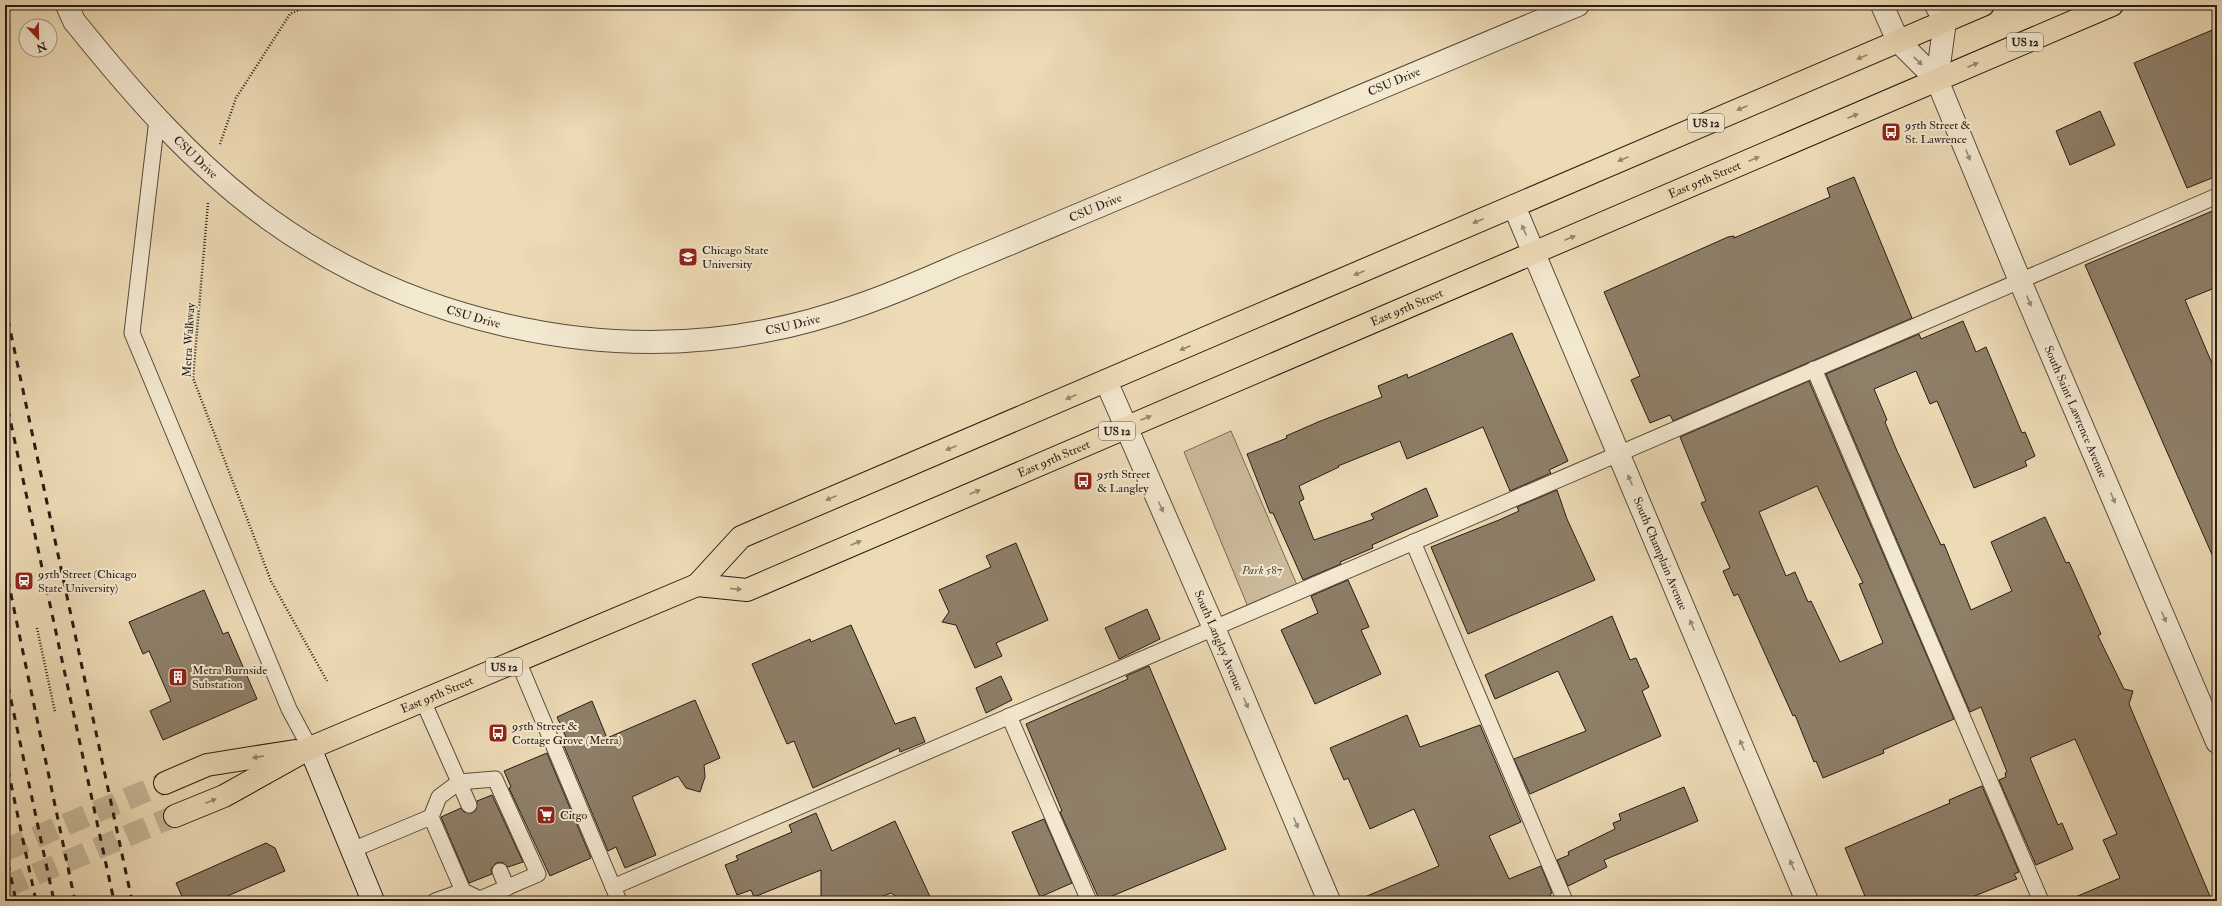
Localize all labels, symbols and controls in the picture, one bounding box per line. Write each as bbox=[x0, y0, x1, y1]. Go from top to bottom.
north arrow bbox=[18, 18, 58, 58]
road number: US 12 bbox=[2007, 33, 2043, 51]
text: N bbox=[33, 39, 49, 55]
one-way arrow bbox=[1855, 54, 1867, 60]
one-way arrow bbox=[1913, 56, 1923, 66]
one-way arrow bbox=[1968, 61, 1980, 67]
street label: CSU Drive bbox=[1365, 64, 1423, 99]
one-way arrow bbox=[1737, 105, 1748, 111]
one-way arrow bbox=[1847, 113, 1858, 119]
road number: US 12 bbox=[1688, 114, 1724, 132]
place label: 95th Street & St. Lawrence bbox=[1904, 118, 1971, 147]
bus stop icon: 95th Street & St. Lawrence bbox=[1880, 121, 1902, 143]
street label: CSU Drive bbox=[170, 132, 221, 182]
one-way arrow bbox=[1966, 149, 1972, 161]
one-way arrow bbox=[1748, 155, 1760, 161]
one-way arrow bbox=[1617, 156, 1628, 162]
street label: East 95th Street bbox=[1666, 157, 1743, 202]
street label: CSU Drive bbox=[1067, 190, 1124, 225]
one-way arrow bbox=[1472, 218, 1484, 224]
one-way arrow bbox=[1521, 224, 1527, 235]
one-way arrow bbox=[1565, 235, 1576, 241]
place label: Chicago State University bbox=[702, 243, 769, 272]
school or university icon: Chicago State University bbox=[677, 246, 699, 268]
one-way arrow bbox=[1352, 270, 1364, 276]
street label: East 95th Street bbox=[1368, 285, 1445, 329]
one-way arrow bbox=[2026, 295, 2032, 306]
street label: Metra Walkway bbox=[180, 302, 198, 378]
street label: CSU Drive bbox=[445, 302, 502, 331]
street label: CSU Drive bbox=[764, 311, 822, 338]
street label: South Saint Lawrence Avenue bbox=[2041, 343, 2111, 480]
one-way arrow bbox=[1178, 345, 1190, 351]
one-way arrow bbox=[1064, 394, 1076, 400]
one-way arrow bbox=[1141, 415, 1152, 421]
road number: US 12 bbox=[1099, 422, 1135, 440]
street label: East 95th Street bbox=[1015, 436, 1092, 481]
one-way arrow bbox=[944, 445, 956, 451]
place label: 95th Street & Langley bbox=[1096, 467, 1150, 496]
bus stop icon: 95th Street & Langley bbox=[1072, 470, 1094, 492]
one-way arrow bbox=[1627, 473, 1633, 485]
one-way arrow bbox=[970, 488, 982, 494]
one-way arrow bbox=[2110, 492, 2116, 503]
street label: South Champlain Avenue bbox=[1630, 495, 1691, 612]
one-way arrow bbox=[825, 496, 837, 502]
one-way arrow bbox=[1157, 501, 1164, 513]
one-way arrow bbox=[850, 540, 861, 546]
park label: Park 587 bbox=[1241, 563, 1283, 578]
place label: 95th Street (Chicago State University) bbox=[37, 567, 137, 596]
station icon: 95th Street (Chicago State University) bbox=[13, 570, 35, 592]
one-way arrow bbox=[730, 585, 742, 592]
street label: South Langley Avenue bbox=[1191, 588, 1247, 693]
one-way arrow bbox=[2161, 612, 2167, 623]
one-way arrow bbox=[1688, 619, 1694, 631]
road number: US 12 bbox=[486, 658, 522, 676]
place label: Metra Burnside Substation bbox=[192, 663, 267, 692]
building icon: Metra Burnside Substation bbox=[167, 666, 189, 688]
street label: East 95th Street bbox=[398, 673, 475, 716]
one-way arrow bbox=[1243, 698, 1249, 710]
place label: 95th Street & Cottage Grove (Metra) bbox=[511, 719, 622, 748]
bus stop icon: 95th Street & Cottage Grove (Metra) bbox=[487, 722, 509, 744]
one-way arrow bbox=[1739, 740, 1745, 751]
one-way arrow bbox=[252, 754, 264, 760]
one-way arrow bbox=[205, 798, 217, 804]
supermarket icon: Citgo bbox=[535, 804, 557, 826]
place label: Citgo bbox=[560, 808, 588, 823]
one-way arrow bbox=[1293, 818, 1299, 829]
one-way arrow bbox=[1789, 859, 1796, 871]

